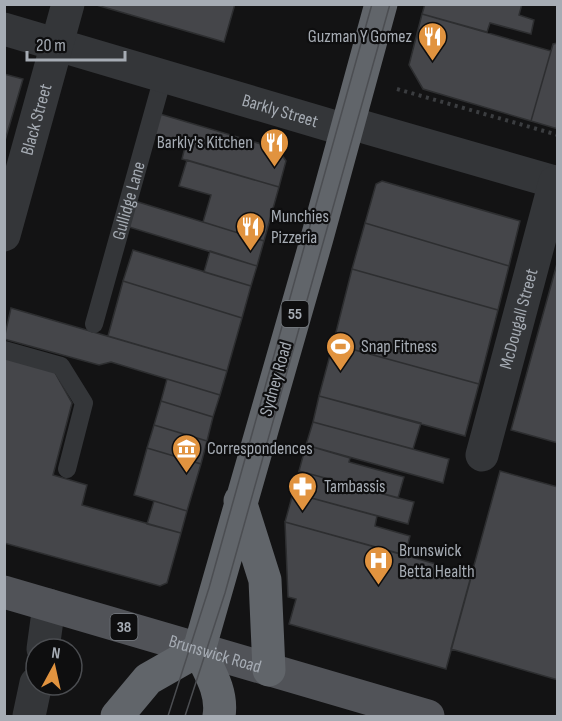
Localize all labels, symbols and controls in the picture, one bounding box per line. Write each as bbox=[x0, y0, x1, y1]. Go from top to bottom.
restaurant icon: Guzman Y Gomez bbox=[417, 20, 449, 62]
scale bar bbox=[27, 24, 124, 62]
place label: Guzman Y Gomez bbox=[308, 26, 413, 47]
text: 20 m bbox=[36, 35, 66, 56]
street label: Black Street bbox=[16, 81, 56, 157]
street label: Barkly Street bbox=[240, 89, 321, 132]
restaurant icon: Barkly's Kitchen bbox=[258, 126, 290, 168]
place label: Barkly's Kitchen bbox=[157, 132, 253, 153]
street label: Gullidge Lane bbox=[108, 159, 149, 242]
place label: Munchies Pizzeria bbox=[271, 206, 329, 248]
restaurant icon: Munchies Pizzeria bbox=[234, 210, 266, 252]
street label: McDougall Street bbox=[495, 266, 542, 371]
road number: 55 bbox=[282, 301, 308, 327]
sports icon: Snap Fitness bbox=[324, 330, 356, 372]
place label: Snap Fitness bbox=[361, 336, 437, 357]
street label: Sydney Road bbox=[255, 339, 297, 419]
museum icon: Correspondences bbox=[170, 432, 202, 474]
place label: Correspondences bbox=[207, 438, 313, 459]
pharmacy icon: Tambassis bbox=[287, 470, 319, 512]
place label: Tambassis bbox=[324, 476, 386, 497]
place label: Brunswick Betta Health bbox=[399, 540, 475, 582]
hospital icon: Brunswick Betta Health bbox=[362, 544, 394, 586]
road number: 38 bbox=[110, 614, 138, 640]
street label: Brunswick Road bbox=[166, 630, 264, 677]
north arrow bbox=[24, 637, 84, 697]
text: N bbox=[50, 644, 61, 664]

